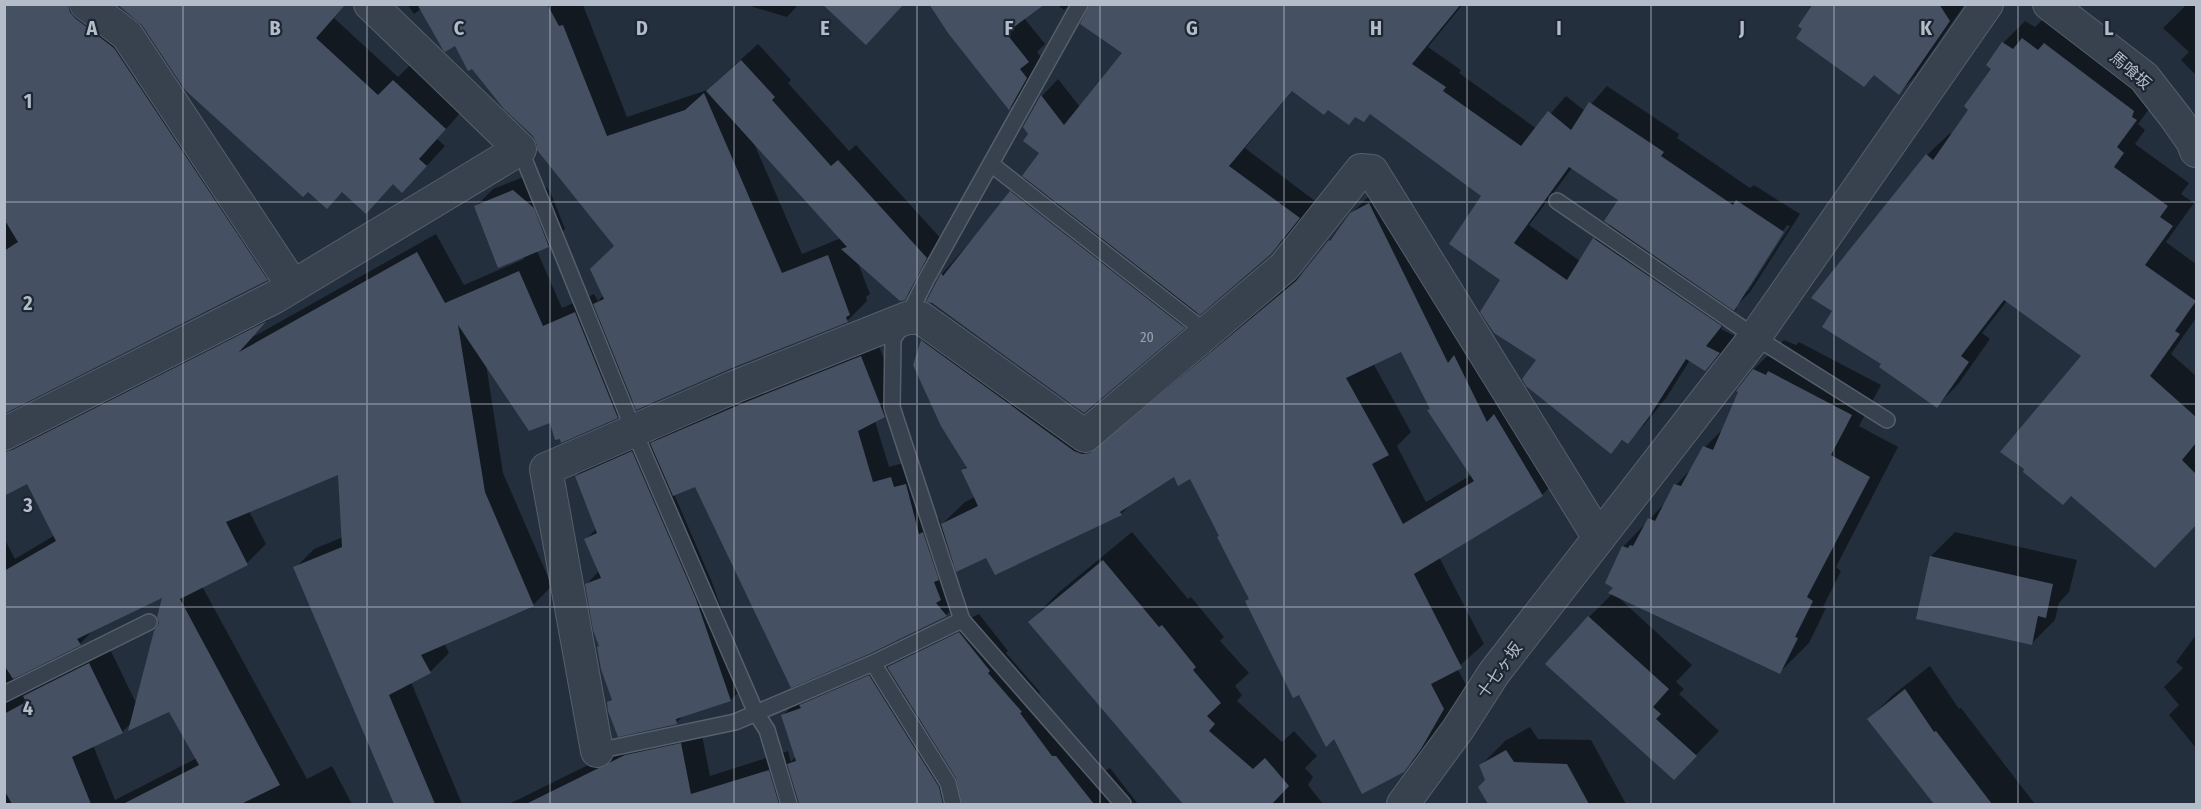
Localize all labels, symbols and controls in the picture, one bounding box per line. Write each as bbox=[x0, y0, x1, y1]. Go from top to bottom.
text: A bbox=[86, 16, 99, 40]
text: B bbox=[269, 16, 281, 40]
text: C bbox=[454, 16, 465, 40]
text: D bbox=[636, 16, 648, 40]
text: E bbox=[820, 16, 830, 40]
text: F bbox=[1005, 16, 1014, 40]
text: G bbox=[1186, 16, 1198, 40]
text: H bbox=[1370, 16, 1382, 40]
text: I bbox=[1556, 16, 1562, 40]
text: J bbox=[1738, 16, 1745, 40]
text: K bbox=[1920, 16, 1932, 40]
text: L bbox=[2104, 16, 2114, 40]
street label: 馬喰坂 bbox=[2106, 47, 2155, 93]
text: 1 bbox=[24, 89, 32, 113]
text: 2 bbox=[22, 291, 33, 315]
house number: 20 bbox=[1140, 329, 1154, 346]
text: 3 bbox=[22, 493, 33, 517]
street label: 十七ヶ坂 bbox=[1473, 639, 1526, 702]
text: 4 bbox=[23, 696, 33, 720]

